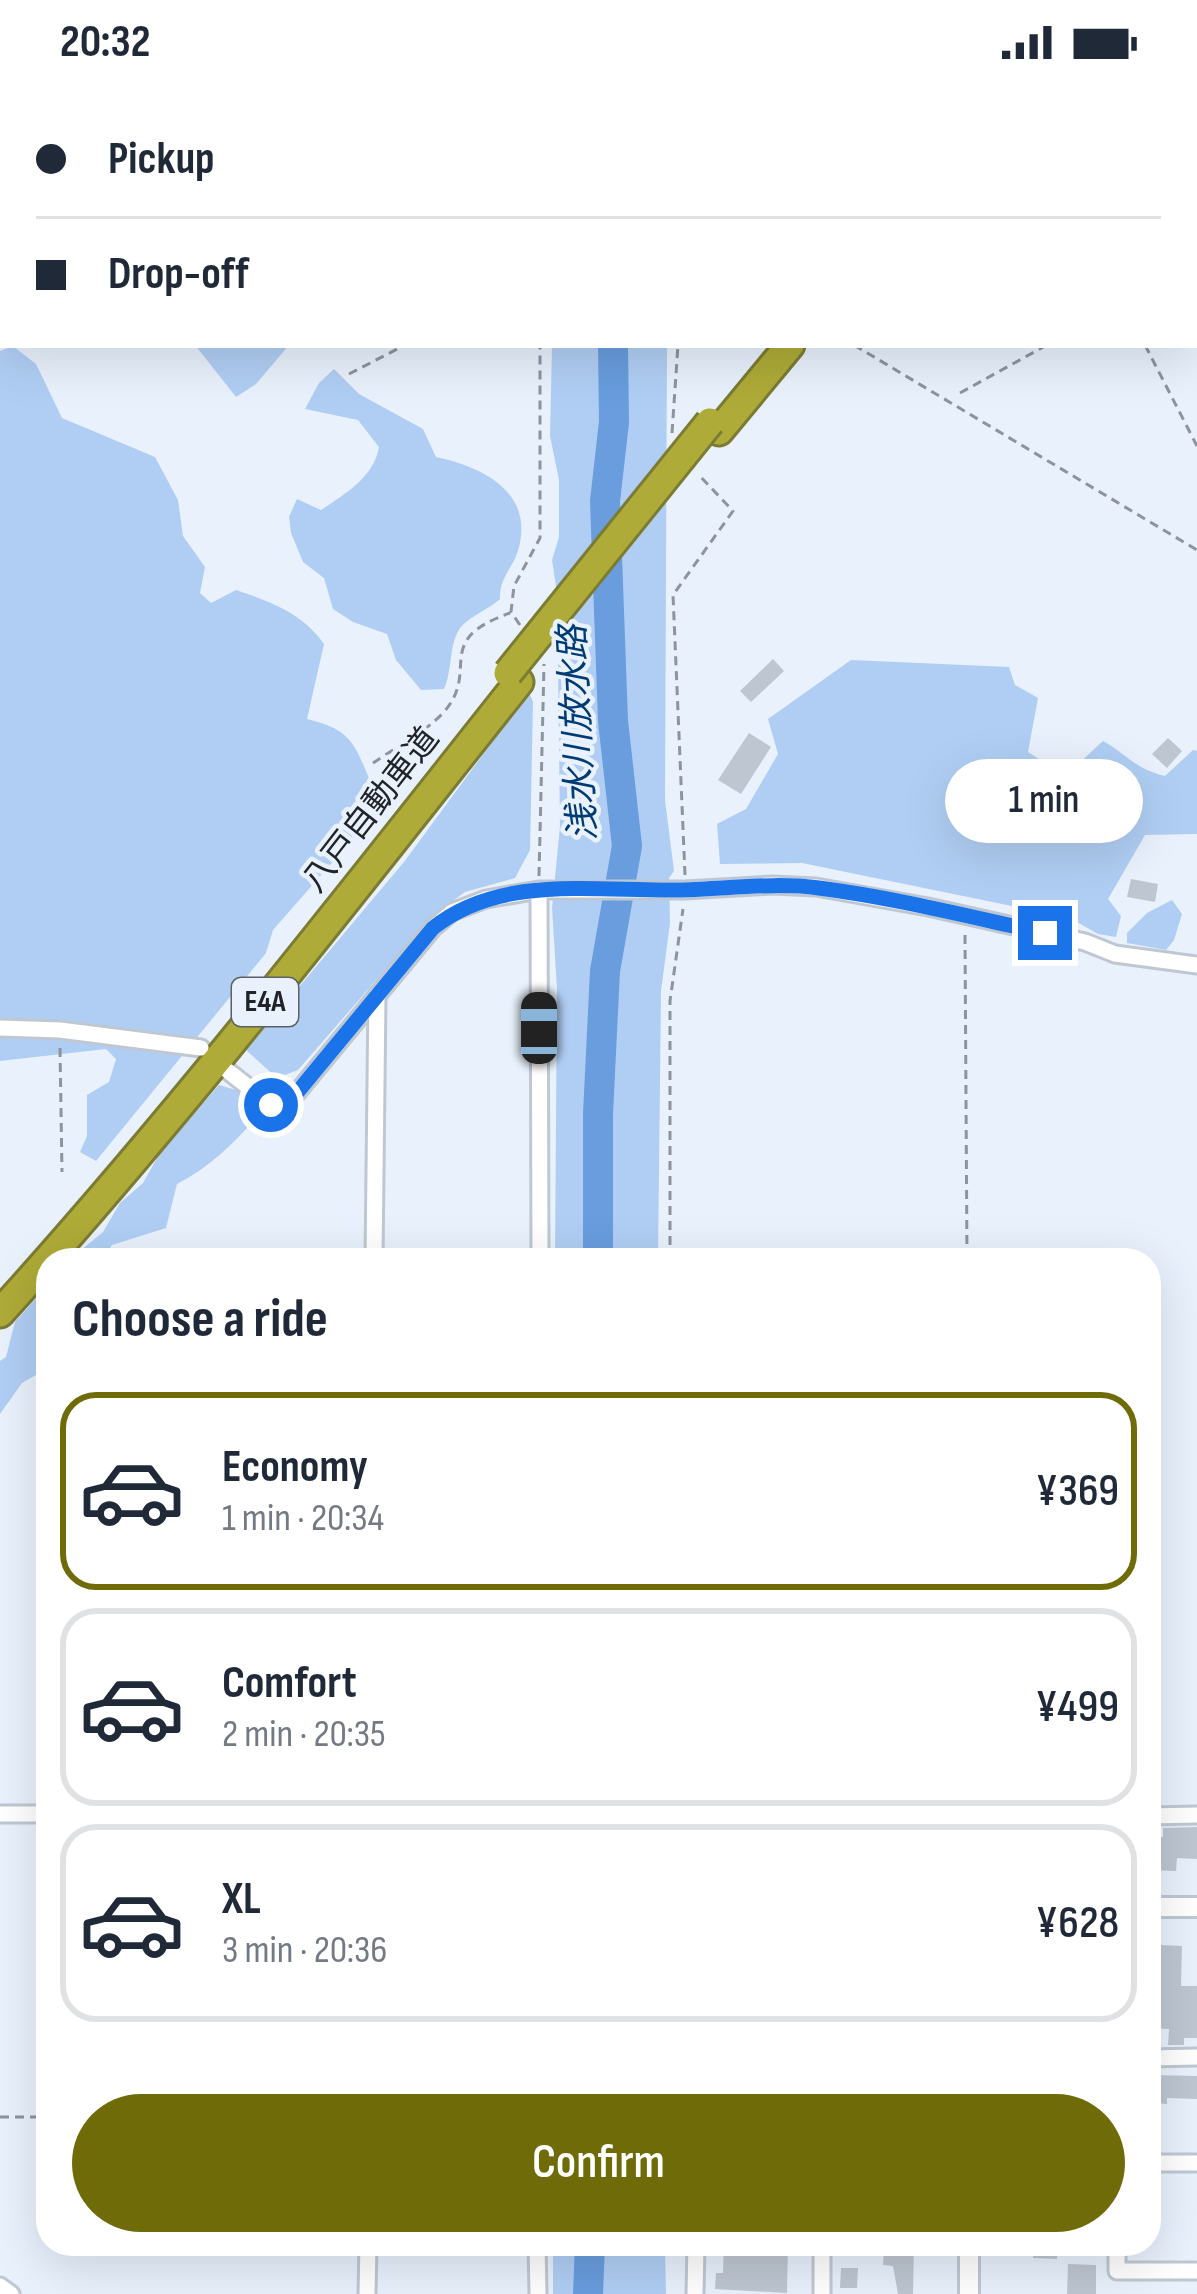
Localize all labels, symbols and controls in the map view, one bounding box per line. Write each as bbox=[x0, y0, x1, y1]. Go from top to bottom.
text: 20:32 bbox=[60, 15, 151, 70]
text: Pickup bbox=[108, 132, 215, 187]
text: Drop-off bbox=[108, 247, 249, 302]
water label: 浅水川放水路 bbox=[552, 621, 606, 842]
street label: 八戸自動車道 bbox=[294, 720, 448, 900]
callout: 1 min bbox=[946, 759, 1144, 843]
text: 1 min bbox=[1009, 777, 1079, 824]
route end bbox=[1018, 906, 1072, 960]
road number: E4A bbox=[232, 978, 298, 1026]
car bbox=[521, 992, 557, 1064]
route start bbox=[244, 1078, 298, 1132]
text: Choose a ride bbox=[72, 1287, 328, 1352]
icon: car bbox=[78, 1437, 186, 1545]
text: Economy bbox=[222, 1440, 368, 1495]
text: ¥369 bbox=[1035, 1464, 1119, 1519]
text: 1 min · 20:34 bbox=[222, 1495, 384, 1542]
icon: car bbox=[78, 1653, 186, 1761]
text: Comfort bbox=[222, 1656, 357, 1711]
text: ¥499 bbox=[1035, 1680, 1119, 1735]
text: 2 min · 20:35 bbox=[222, 1711, 386, 1758]
icon: car bbox=[78, 1869, 186, 1977]
text: XL bbox=[222, 1872, 261, 1927]
text: ¥628 bbox=[1035, 1896, 1119, 1951]
text: 3 min · 20:36 bbox=[222, 1927, 387, 1974]
button: Confirm bbox=[72, 2094, 1125, 2232]

